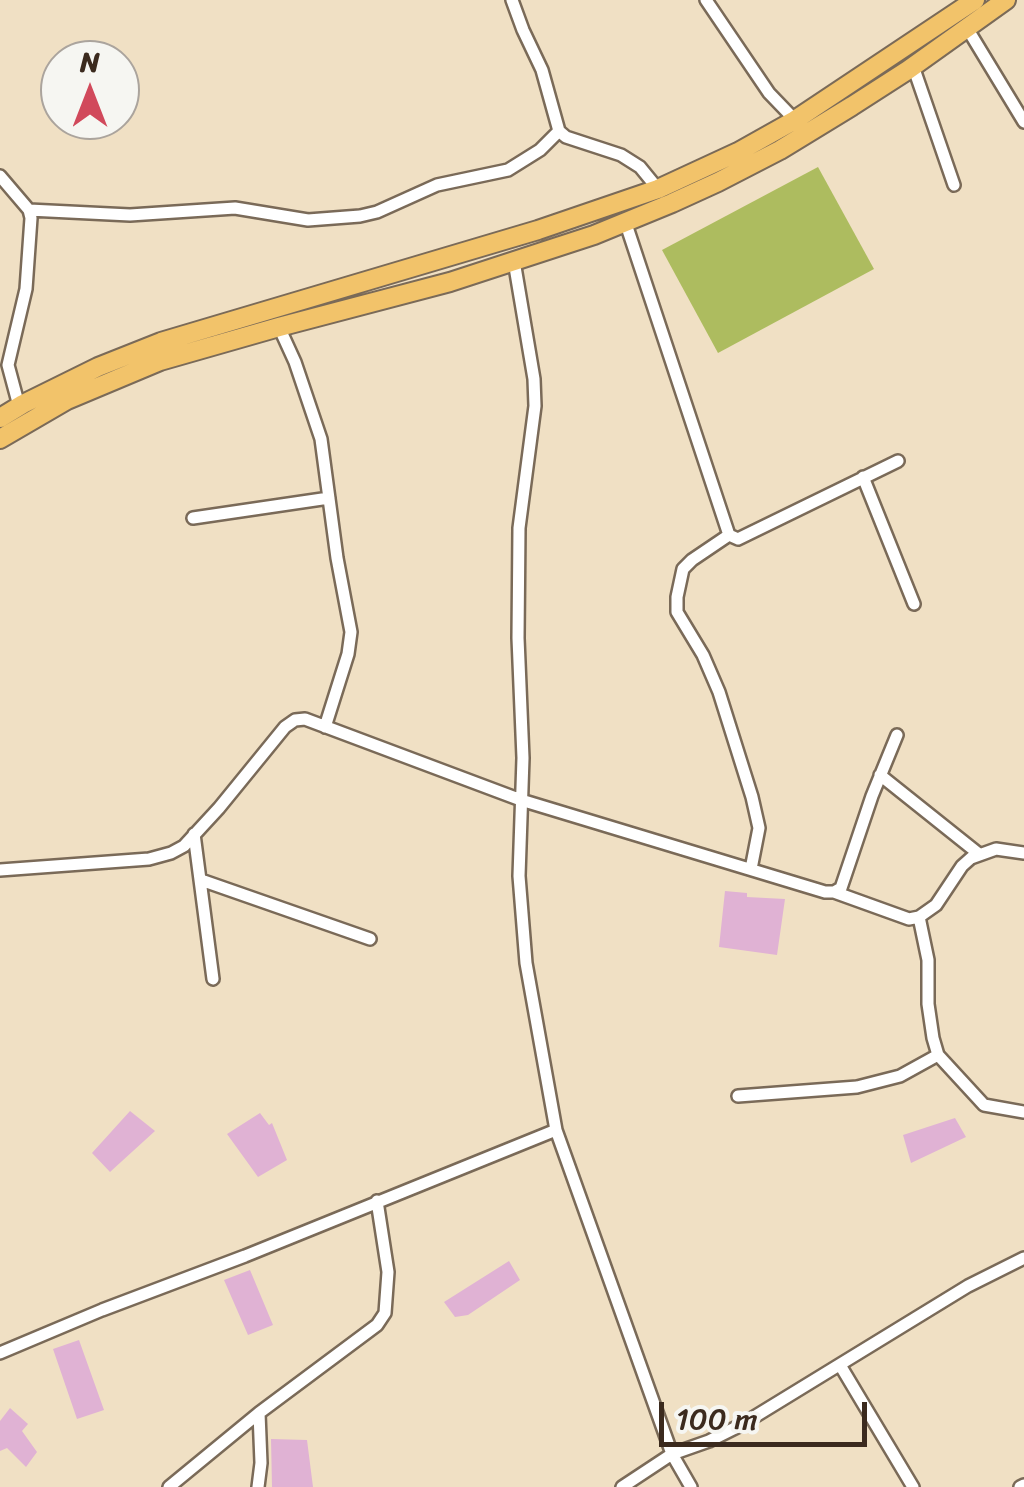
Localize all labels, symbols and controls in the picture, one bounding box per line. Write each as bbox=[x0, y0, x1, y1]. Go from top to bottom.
text: N bbox=[80, 37, 100, 86]
north arrow bbox=[40, 40, 140, 140]
scale bar bbox=[664, 1382, 872, 1444]
text: 100 m bbox=[676, 1392, 758, 1446]

